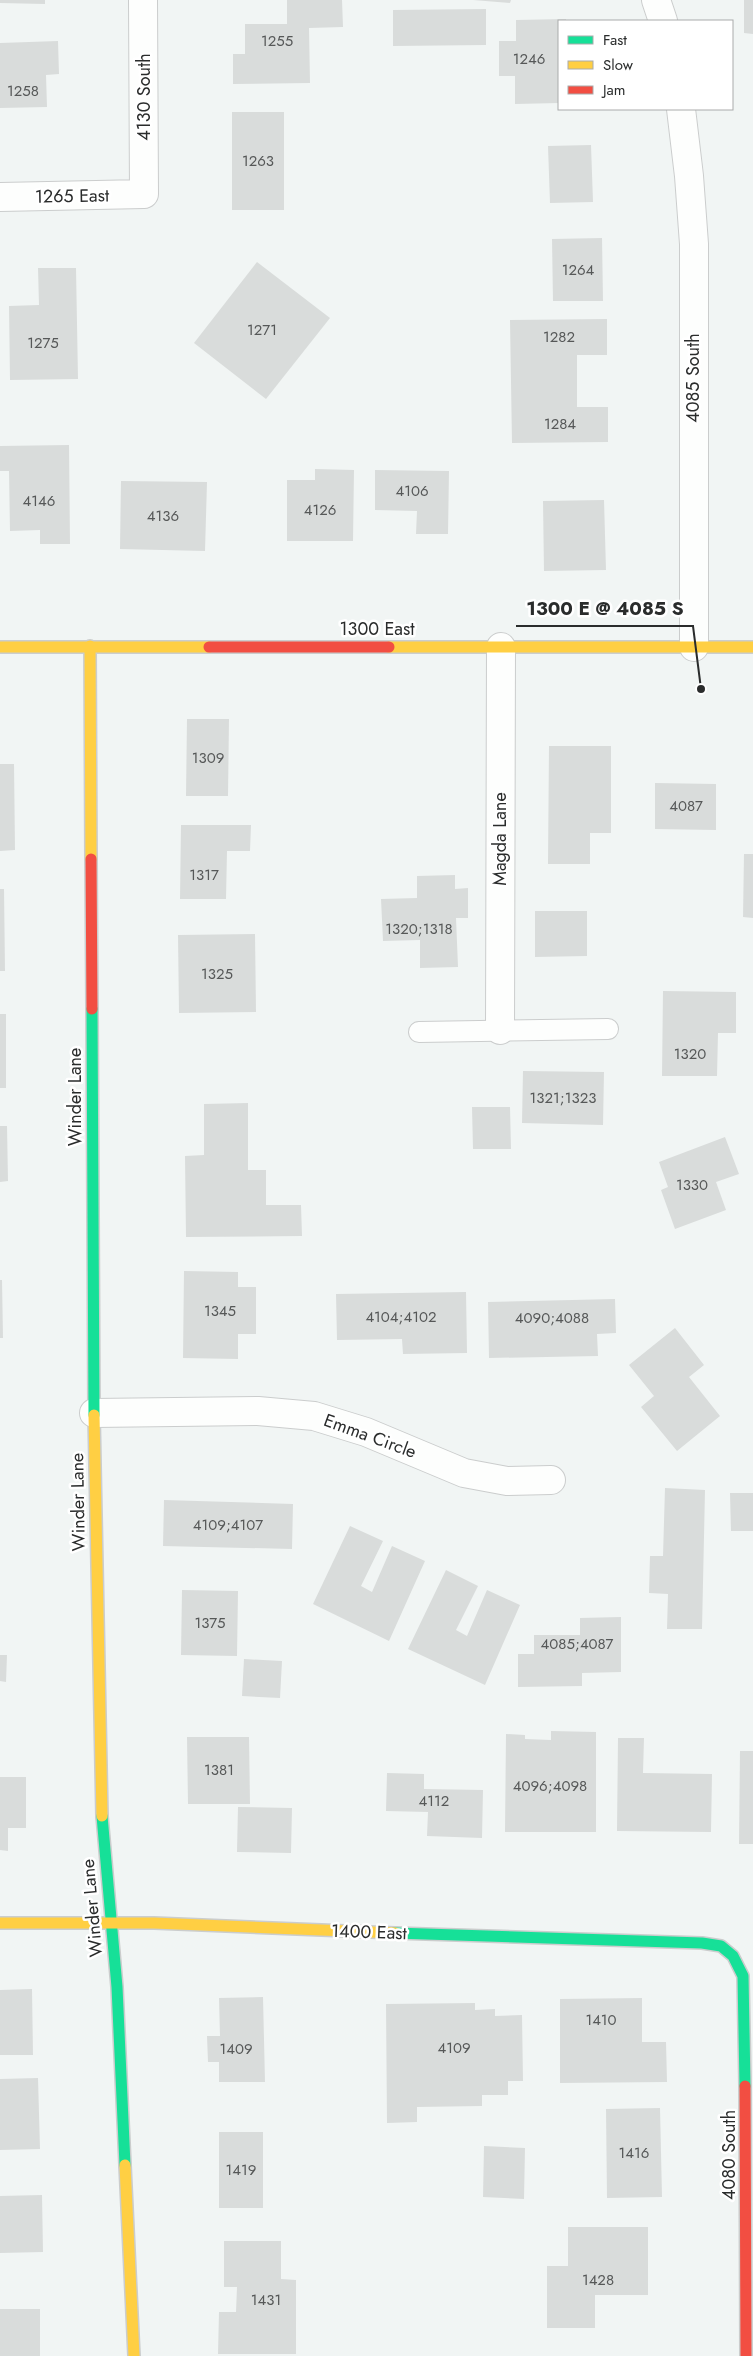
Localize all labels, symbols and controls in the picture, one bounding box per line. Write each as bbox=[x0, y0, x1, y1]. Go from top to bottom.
legend bbox=[558, 20, 733, 110]
text: Fast bbox=[603, 29, 627, 51]
house number: 1255 bbox=[261, 30, 293, 52]
house number: 1246 bbox=[513, 48, 545, 70]
street label: 4130 South bbox=[131, 53, 157, 141]
text: Slow bbox=[603, 54, 634, 76]
text: Jam bbox=[601, 79, 626, 101]
house number: 1258 bbox=[7, 80, 39, 102]
house number: 1263 bbox=[242, 150, 274, 172]
street label: 1265 East bbox=[35, 182, 110, 210]
house number: 1264 bbox=[562, 259, 595, 281]
house number: 1271 bbox=[247, 319, 277, 341]
house number: 1282 bbox=[543, 326, 575, 348]
house number: 1275 bbox=[27, 332, 59, 354]
street label: 4085 South bbox=[680, 333, 706, 423]
house number: 1284 bbox=[544, 413, 576, 435]
house number: 4106 bbox=[395, 480, 429, 502]
house number: 4146 bbox=[23, 490, 55, 512]
house number: 4126 bbox=[304, 499, 336, 521]
house number: 4136 bbox=[147, 505, 179, 527]
callout: 1300 E @ 4085 S bbox=[516, 592, 693, 626]
text: 1300 E @ 4085 S bbox=[526, 595, 684, 622]
street label: 1300 East bbox=[339, 616, 415, 642]
house number: 1309 bbox=[192, 747, 224, 769]
street label: Magda Lane bbox=[487, 792, 513, 886]
house number: 4087 bbox=[669, 795, 703, 817]
house number: 1317 bbox=[189, 864, 219, 886]
house number: 1320;1318 bbox=[385, 918, 453, 940]
house number: 1325 bbox=[201, 963, 233, 985]
house number: 1320 bbox=[674, 1043, 706, 1065]
street label: Winder Lane bbox=[62, 1048, 88, 1146]
house number: 1321;1323 bbox=[530, 1087, 596, 1109]
house number: 1330 bbox=[676, 1174, 708, 1196]
house number: 1345 bbox=[204, 1300, 236, 1322]
house number: 4104;4102 bbox=[365, 1306, 437, 1328]
house number: 4090;4088 bbox=[515, 1307, 589, 1329]
street label: Emma Circle bbox=[320, 1407, 420, 1465]
street label: Winder Lane bbox=[64, 1453, 92, 1551]
house number: 4109;4107 bbox=[193, 1514, 263, 1536]
house number: 1375 bbox=[194, 1612, 226, 1634]
house number: 4085;4087 bbox=[541, 1633, 614, 1655]
house number: 1381 bbox=[204, 1759, 234, 1781]
house number: 4096;4098 bbox=[513, 1775, 587, 1797]
house number: 4112 bbox=[419, 1790, 449, 1812]
street label: Winder Lane bbox=[75, 1858, 109, 1958]
street label: 1400 East bbox=[331, 1918, 408, 1946]
house number: 1410 bbox=[585, 2009, 617, 2031]
house number: 4109 bbox=[437, 2037, 471, 2059]
house number: 1409 bbox=[219, 2038, 253, 2060]
street label: 4080 South bbox=[716, 2110, 742, 2200]
house number: 1416 bbox=[619, 2142, 649, 2164]
house number: 1419 bbox=[226, 2159, 256, 2181]
house number: 1428 bbox=[582, 2269, 614, 2291]
house number: 1431 bbox=[251, 2289, 281, 2311]

